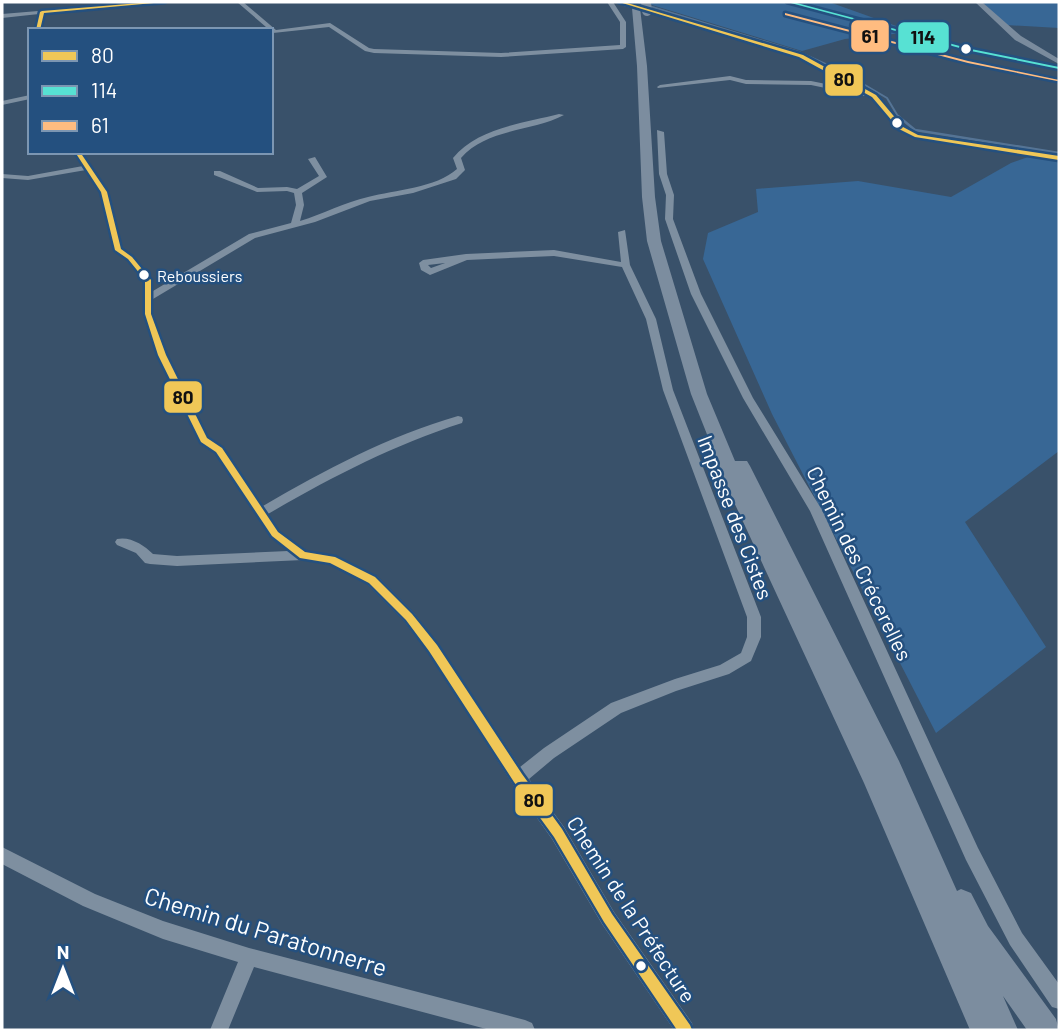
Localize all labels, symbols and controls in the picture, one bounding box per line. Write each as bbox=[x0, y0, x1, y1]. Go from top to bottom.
line badge: 61 bbox=[850, 19, 890, 53]
line badge: 114 bbox=[897, 21, 950, 54]
text: 61 bbox=[862, 24, 878, 47]
text: 114 bbox=[910, 25, 936, 48]
legend bbox=[28, 28, 273, 154]
text: 80 bbox=[91, 42, 114, 67]
unlabelled marker bbox=[959, 42, 973, 56]
line badge: 80 bbox=[824, 63, 864, 97]
text: 80 bbox=[833, 67, 855, 90]
text: 114 bbox=[91, 77, 117, 102]
text: 61 bbox=[91, 112, 109, 137]
unlabelled marker bbox=[890, 116, 904, 130]
place label: Reboussiers bbox=[157, 266, 242, 285]
marker: Reboussiers bbox=[137, 268, 151, 282]
line badge: 80 bbox=[163, 380, 203, 414]
text: 80 bbox=[172, 385, 194, 408]
street label: Impasse des Cistes bbox=[693, 431, 779, 603]
street label: Chemin des Crécerelles bbox=[802, 462, 918, 664]
line badge: 80 bbox=[514, 783, 554, 817]
text: 80 bbox=[523, 788, 545, 811]
street label: Chemin de la Préfecture bbox=[562, 811, 702, 1007]
street label: Chemin du Paratonnerre bbox=[141, 880, 391, 982]
north arrow bbox=[28, 934, 98, 1004]
text: N bbox=[57, 940, 69, 963]
unlabelled marker bbox=[634, 959, 648, 973]

